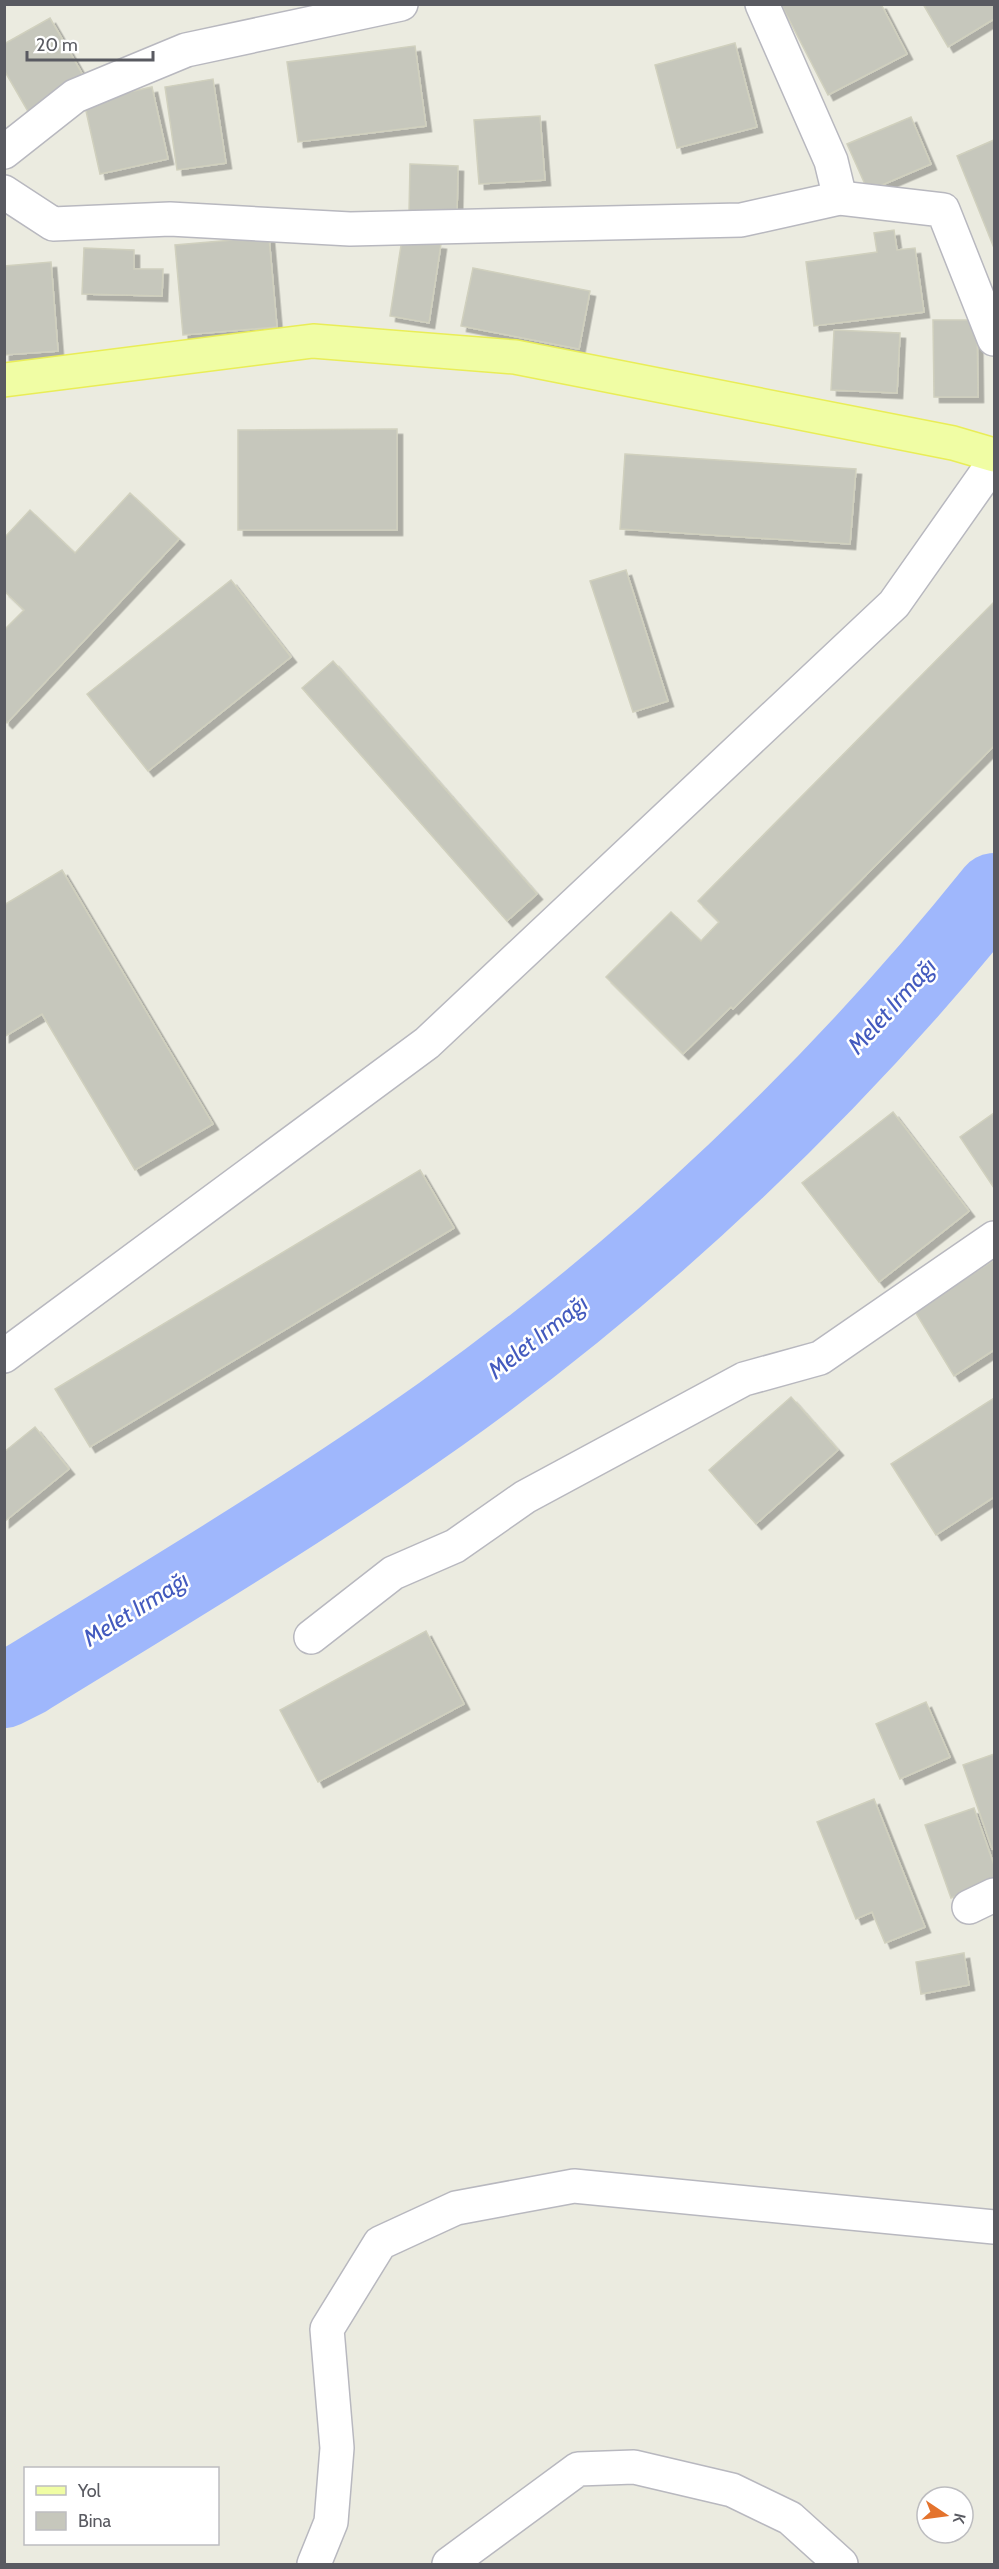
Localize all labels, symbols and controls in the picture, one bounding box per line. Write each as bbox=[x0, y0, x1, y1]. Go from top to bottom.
scale bar bbox=[27, 24, 153, 62]
text: 20 m bbox=[36, 34, 78, 56]
water label: Melet Irmağı bbox=[840, 952, 942, 1060]
water label: Melet Irmağı bbox=[481, 1289, 593, 1385]
water label: Melet Irmağı bbox=[77, 1565, 194, 1653]
legend bbox=[24, 2467, 219, 2545]
text: Yol bbox=[77, 2480, 102, 2502]
north arrow bbox=[915, 2485, 975, 2545]
text: Bina bbox=[78, 2510, 112, 2532]
text: K bbox=[949, 2511, 970, 2525]

